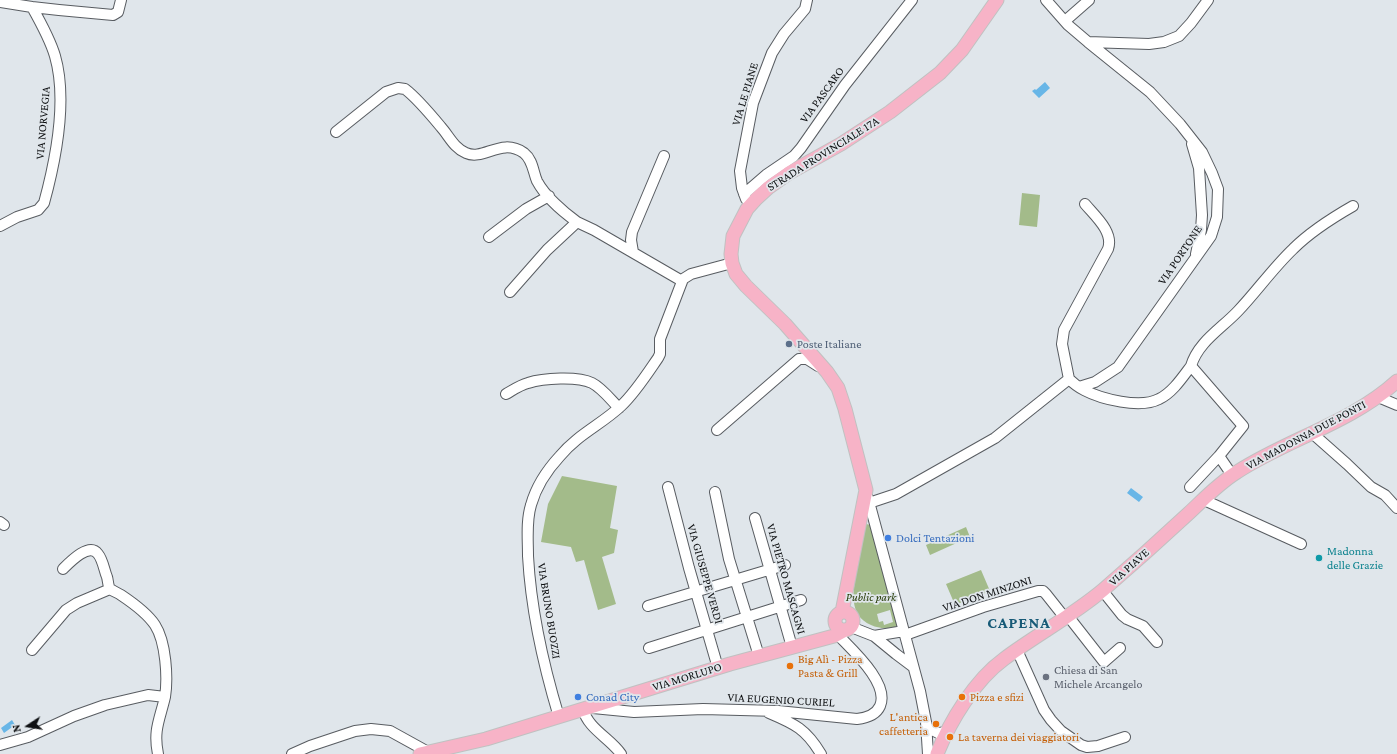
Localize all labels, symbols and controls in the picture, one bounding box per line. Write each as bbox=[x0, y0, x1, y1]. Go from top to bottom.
street label: VIA LE PIANE bbox=[729, 61, 761, 127]
street label: VIA PASCARO bbox=[797, 64, 847, 126]
street label: VIA NORVEGIA bbox=[33, 86, 53, 160]
street label: STRADA PROVINCIALE 17A bbox=[764, 114, 882, 194]
street label: VIA PORTONE bbox=[1155, 222, 1205, 288]
place label: Poste Italiane bbox=[797, 337, 862, 351]
marker: Poste Italiane bbox=[784, 339, 794, 349]
street label: VIA MADONNA DUE PONTI bbox=[1244, 397, 1368, 473]
street label: VIA GIUSEPPE VERDI bbox=[684, 522, 726, 626]
street label: VIA PIETRO MASCAGNI bbox=[763, 522, 809, 636]
place label: Dolci Tentazioni bbox=[896, 531, 974, 545]
marker: Dolci Tentazioni bbox=[883, 533, 893, 543]
place label: Madonna delle Grazie bbox=[1327, 544, 1383, 572]
street label: VIA PIAVE bbox=[1106, 545, 1152, 589]
marker: Madonna delle Grazie bbox=[1314, 553, 1324, 563]
street label: VIA BRUNO BUOZZI bbox=[534, 562, 564, 660]
street label: VIA DON MINZONI bbox=[941, 573, 1033, 615]
park label: Public park bbox=[846, 590, 896, 604]
district label: CAPENA bbox=[987, 613, 1051, 633]
place label: Big Alì - Pizza Pasta & Grill bbox=[798, 652, 863, 680]
street label: VIA MORLUPO bbox=[650, 660, 724, 694]
marker: Big Alì - Pizza Pasta & Grill bbox=[785, 661, 795, 671]
place label: Chiesa di San Michele Arcangelo bbox=[1054, 663, 1142, 691]
marker: Chiesa di San Michele Arcangelo bbox=[1041, 672, 1051, 682]
place label: Conad City bbox=[586, 690, 639, 704]
street label: VIA EUGENIO CURIEL bbox=[727, 690, 835, 710]
place label: Pizza e sfizi bbox=[970, 690, 1024, 704]
marker: Conad City bbox=[573, 692, 583, 702]
marker: Pizza e sfizi bbox=[957, 692, 967, 702]
north arrow bbox=[8, 706, 48, 746]
place label: L'antica caffetteria bbox=[879, 710, 928, 738]
marker: L'antica caffetteria bbox=[931, 719, 941, 729]
text: N bbox=[10, 724, 23, 733]
place label: La taverna dei viaggiatori bbox=[958, 730, 1079, 744]
marker: La taverna dei viaggiatori bbox=[945, 732, 955, 742]

